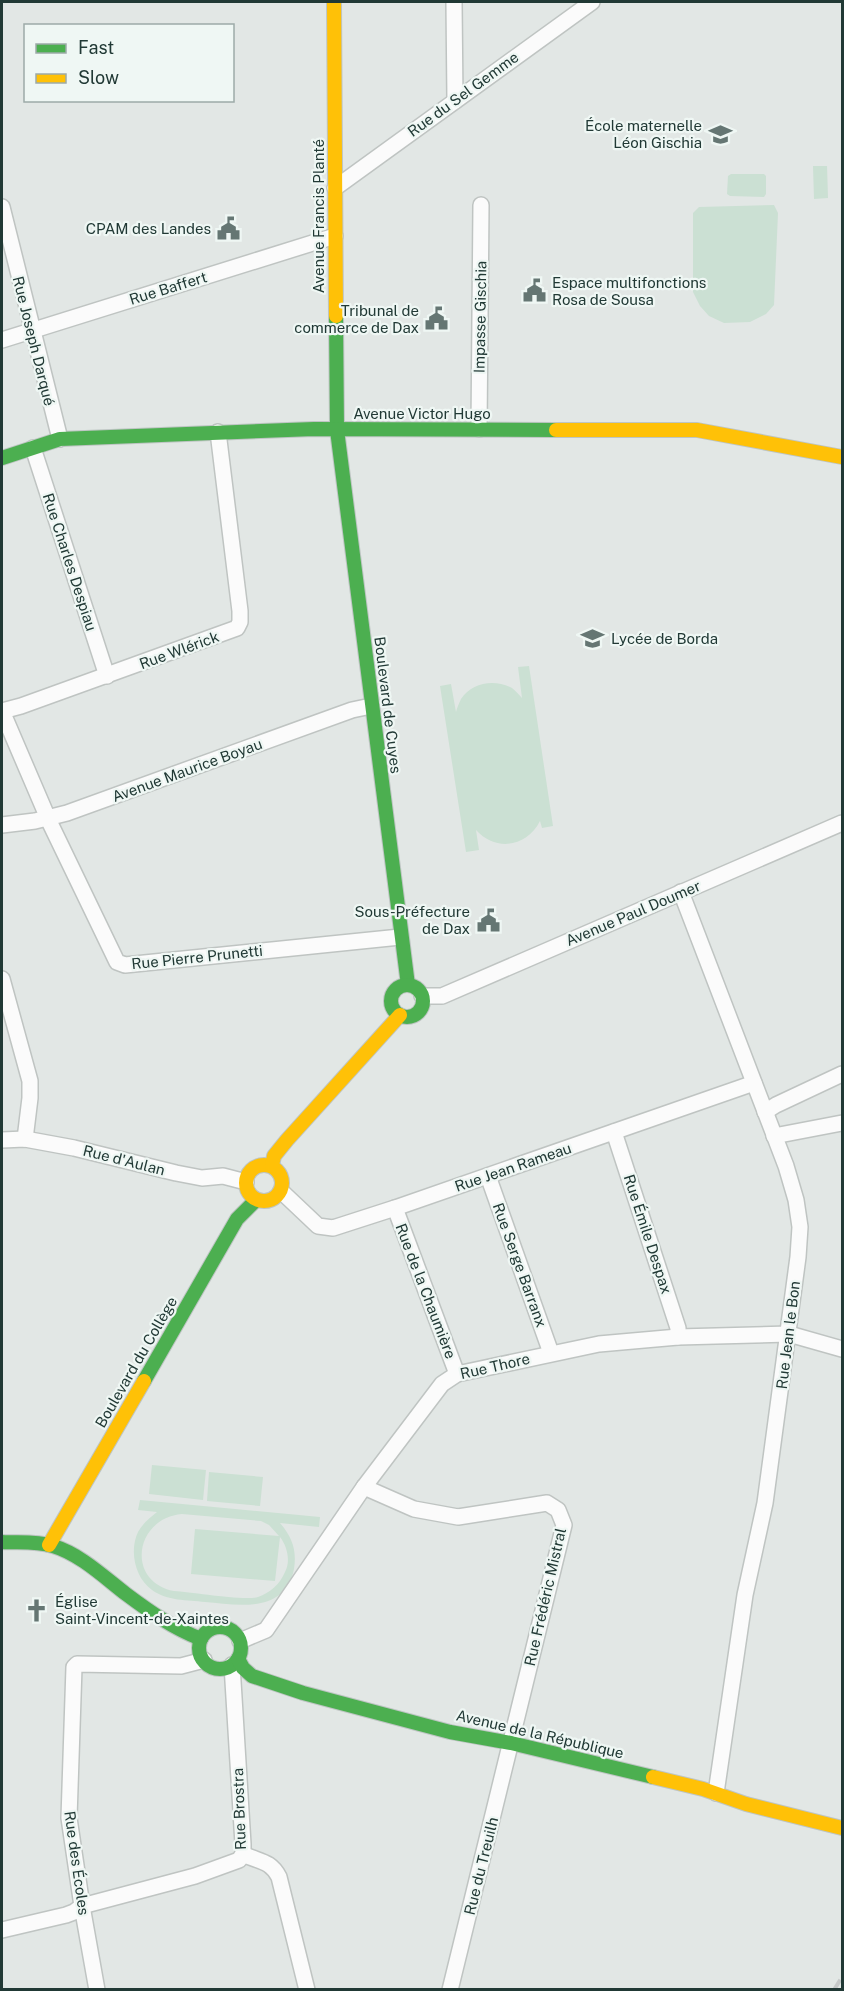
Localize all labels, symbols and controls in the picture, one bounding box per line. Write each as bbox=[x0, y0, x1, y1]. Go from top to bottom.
legend bbox=[24, 24, 234, 102]
text: Fast bbox=[78, 37, 114, 58]
street label: Rue du Sel Gemme bbox=[404, 48, 522, 140]
text: Slow bbox=[78, 67, 119, 88]
place label: École maternelle Léon Gischia bbox=[585, 117, 702, 151]
school or university icon: École maternelle Léon Gischia bbox=[707, 121, 733, 147]
street label: Avenue Francis Planté bbox=[310, 139, 327, 293]
public building icon: CPAM des Landes bbox=[216, 215, 242, 241]
place label: CPAM des Landes bbox=[86, 220, 211, 237]
street label: Impasse Gischia bbox=[471, 261, 489, 373]
street label: Rue Baffert bbox=[127, 268, 209, 308]
street label: Rue Joseph Darqué bbox=[10, 274, 58, 408]
place label: Espace multifonctions Rosa de Sousa bbox=[552, 274, 706, 308]
public building icon: Espace multifonctions Rosa de Sousa bbox=[521, 278, 547, 304]
place label: Tribunal de commerce de Dax bbox=[294, 302, 419, 336]
public building icon: Tribunal de commerce de Dax bbox=[424, 306, 450, 332]
street label: Avenue Victor Hugo bbox=[353, 405, 491, 422]
street label: Rue Charles Despiau bbox=[40, 491, 100, 633]
school or university icon: Lycée de Borda bbox=[580, 625, 606, 651]
street label: Rue Wlérick bbox=[137, 628, 221, 672]
place label: Lycée de Borda bbox=[611, 630, 718, 647]
street label: Boulevard de Cuyes bbox=[371, 636, 405, 774]
street label: Avenue Maurice Boyau bbox=[110, 735, 264, 805]
street label: Avenue Paul Doumer bbox=[563, 877, 703, 949]
place label: Sous-Préfecture de Dax bbox=[355, 903, 470, 937]
public building icon: Sous-Préfecture de Dax bbox=[475, 907, 501, 933]
street label: Rue Pierre Prunetti bbox=[131, 942, 263, 972]
street label: Rue Jean Rameau bbox=[452, 1139, 574, 1195]
street label: Rue d'Aulan bbox=[81, 1142, 167, 1178]
street label: Rue Émile Despax bbox=[621, 1172, 675, 1296]
street label: Rue Serge Barranx bbox=[490, 1200, 550, 1330]
street label: Rue de la Chaumière bbox=[392, 1221, 460, 1361]
street label: Rue Jean le Bon bbox=[773, 1280, 803, 1390]
street label: Boulevard du Collège bbox=[92, 1294, 180, 1430]
street label: Rue Thore bbox=[458, 1350, 532, 1382]
street label: Rue Frédéric Mistral bbox=[521, 1526, 569, 1668]
place label: Église Saint-Vincent-de-Xaintes bbox=[55, 1593, 229, 1627]
church icon: Église Saint-Vincent-de-Xaintes bbox=[24, 1597, 50, 1623]
street label: Avenue de la République bbox=[454, 1706, 626, 1762]
street label: Rue Brostra bbox=[229, 1768, 249, 1850]
street label: Rue des Écoles bbox=[61, 1810, 93, 1916]
street label: Rue du Treuilh bbox=[461, 1815, 501, 1917]

